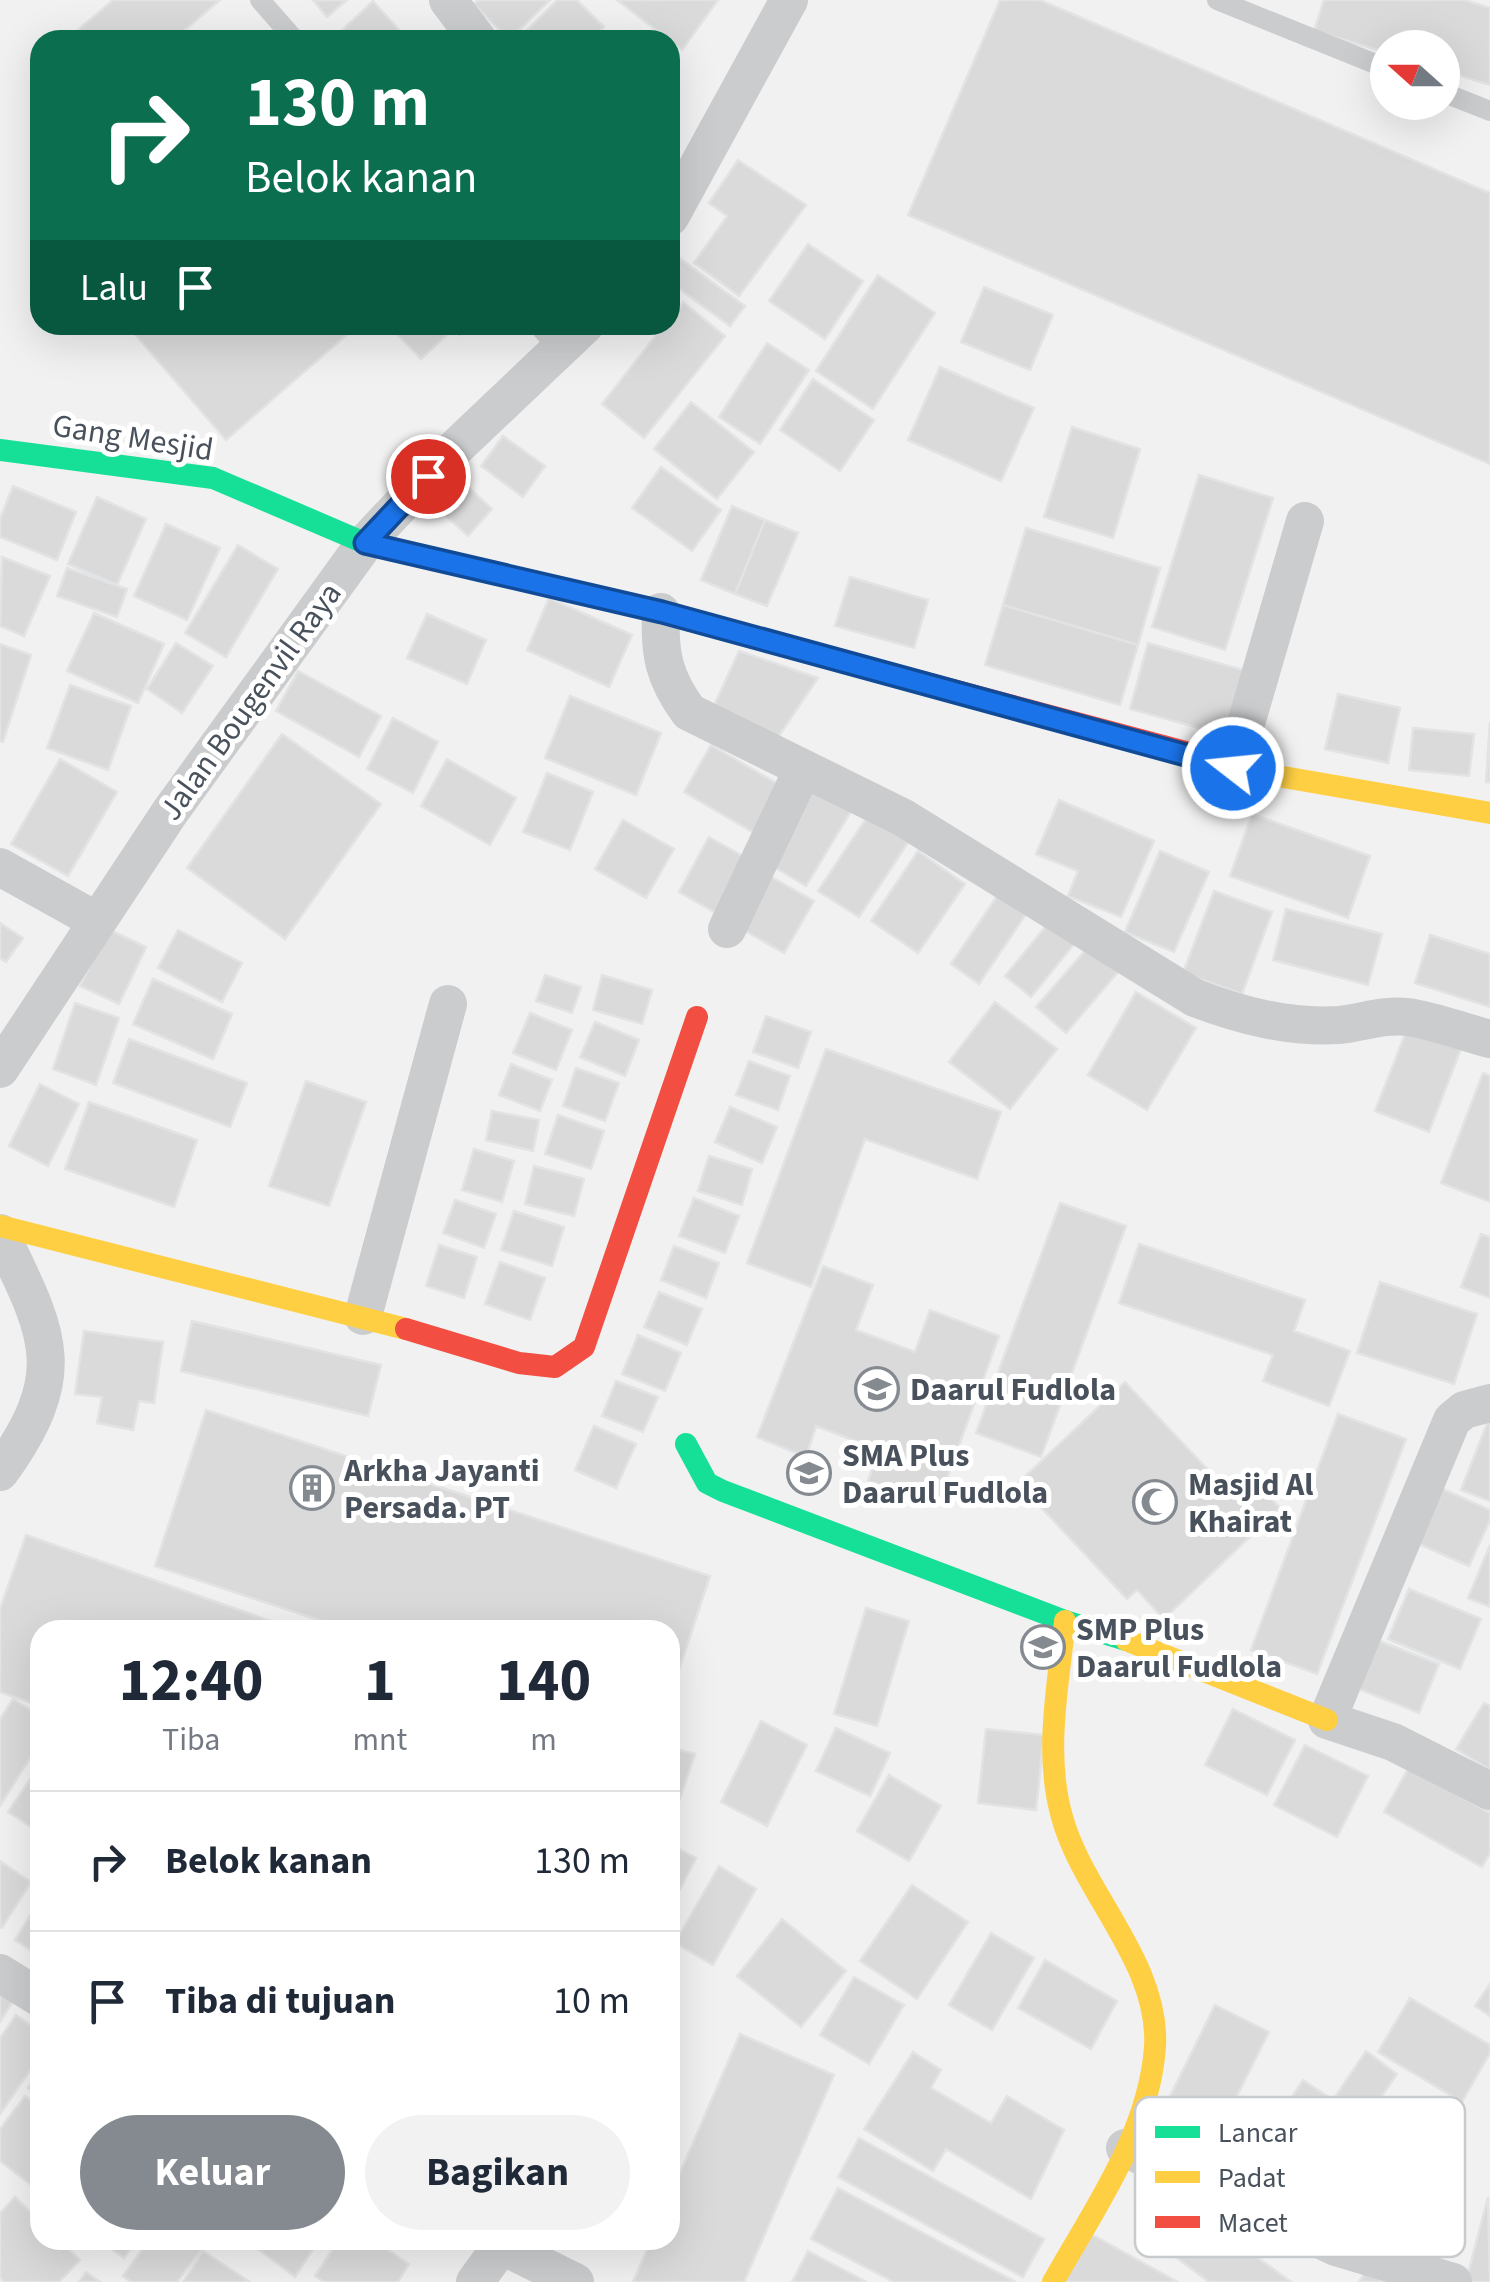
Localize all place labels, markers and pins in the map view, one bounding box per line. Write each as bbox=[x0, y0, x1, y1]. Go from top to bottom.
pin bbox=[386, 434, 471, 519]
school or university icon: Daarul Fudlola bbox=[854, 1366, 900, 1412]
place label: Daarul Fudlola bbox=[910, 1367, 1116, 1413]
place label: SMA Plus Daarul Fudlola bbox=[842, 1433, 1048, 1516]
place label: Arkha Jayanti Persada. PT bbox=[343, 1448, 540, 1531]
school or university icon: SMA Plus Daarul Fudlola bbox=[786, 1450, 832, 1496]
place label: Masjid Al Khairat bbox=[1188, 1462, 1313, 1545]
building icon: Arkha Jayanti Persada. PT bbox=[289, 1465, 335, 1511]
mosque icon: Masjid Al Khairat bbox=[1132, 1479, 1178, 1525]
place label: SMP Plus Daarul Fudlola bbox=[1076, 1607, 1282, 1690]
school or university icon: SMP Plus Daarul Fudlola bbox=[1020, 1624, 1066, 1670]

